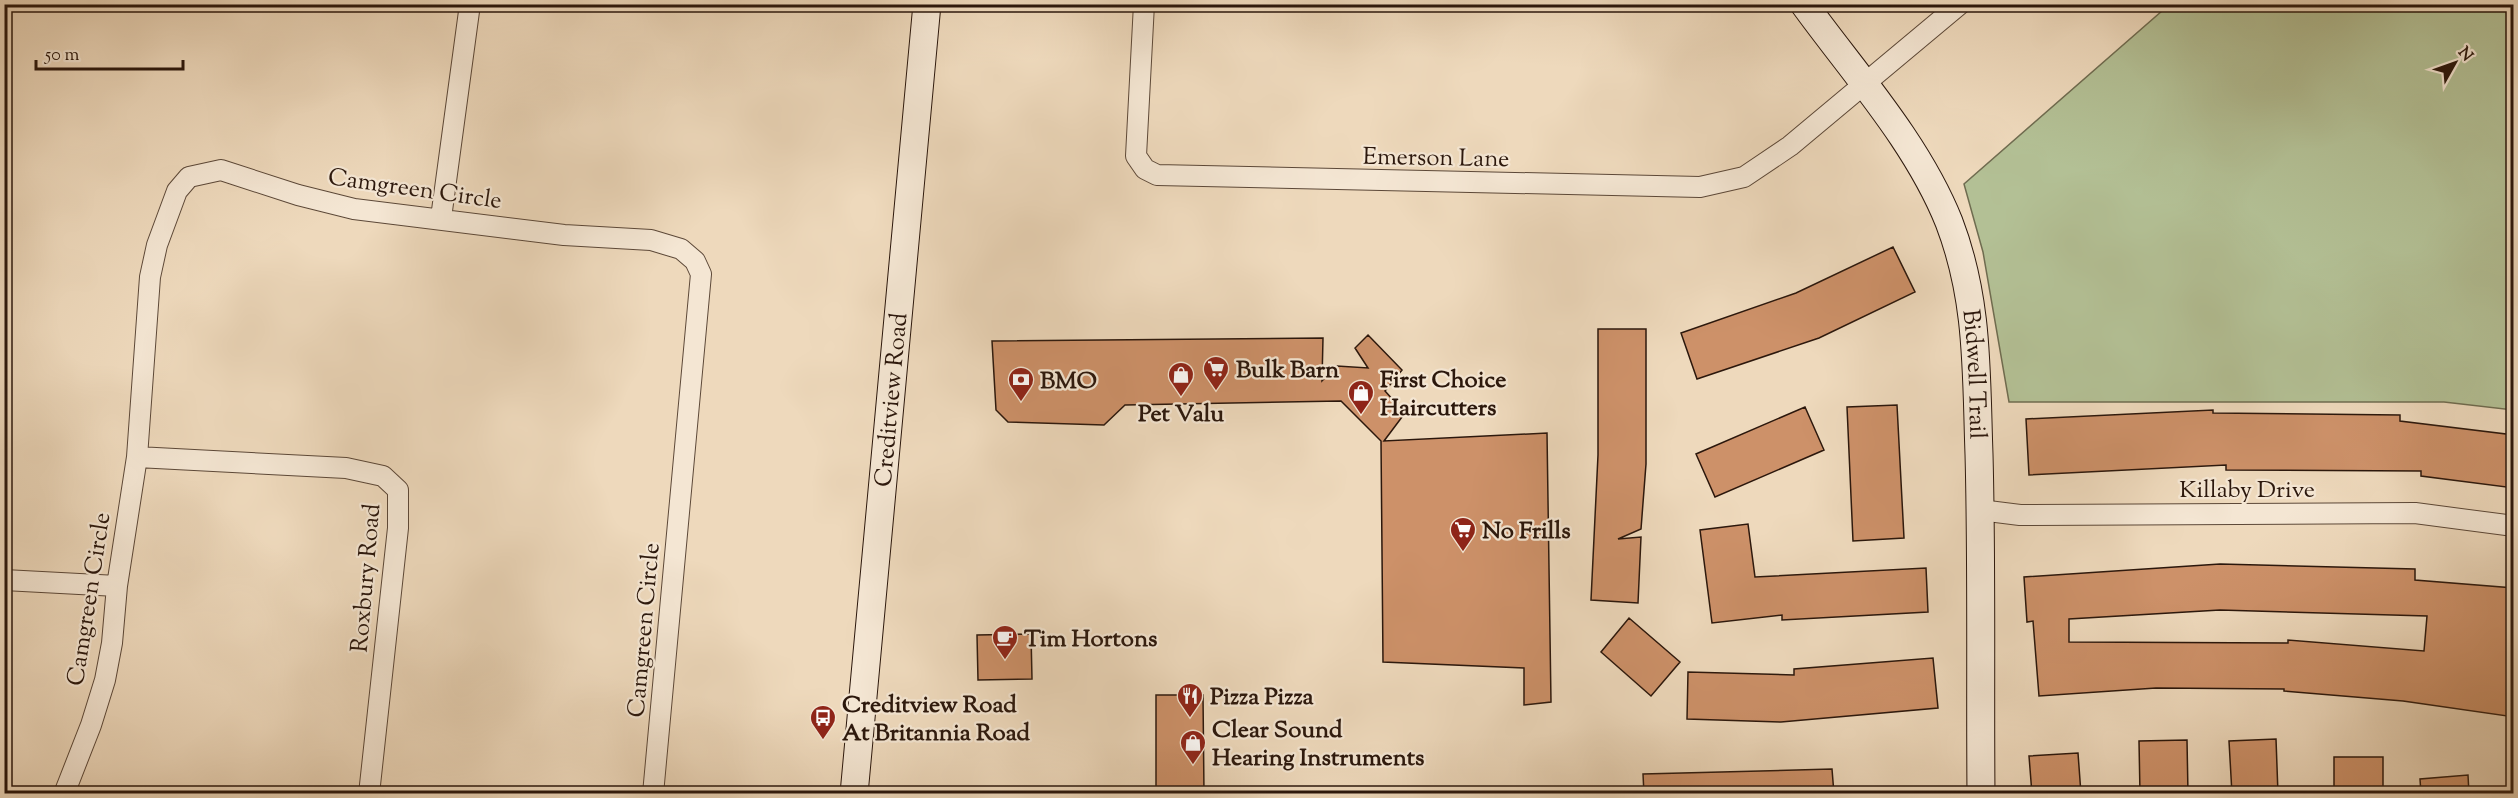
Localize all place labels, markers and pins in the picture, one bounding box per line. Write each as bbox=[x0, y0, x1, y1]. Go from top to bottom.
supermarket icon: Bulk Barn bbox=[1201, 354, 1231, 392]
place label: Bulk Barn bbox=[1236, 354, 1340, 388]
shop icon: Pet Valu bbox=[1166, 360, 1196, 398]
place label: First Choice Haircutters bbox=[1380, 364, 1506, 426]
bank icon: BMO bbox=[1006, 365, 1036, 403]
place label: BMO bbox=[1040, 365, 1097, 399]
shop icon: First Choice Haircutters bbox=[1346, 378, 1376, 416]
place label: Pet Valu bbox=[1138, 398, 1224, 432]
supermarket icon: No Frills bbox=[1448, 515, 1478, 553]
place label: No Frills bbox=[1482, 515, 1571, 549]
cafe icon: Tim Hortons bbox=[990, 623, 1020, 661]
place label: Tim Hortons bbox=[1024, 623, 1158, 657]
restaurant icon: Pizza Pizza bbox=[1175, 681, 1205, 719]
place label: Pizza Pizza bbox=[1210, 681, 1314, 715]
place label: Creditview Road At Britannia Road bbox=[842, 689, 1030, 751]
bus stop icon: Creditview Road At Britannia Road bbox=[808, 703, 838, 741]
place label: Clear Sound Hearing Instruments bbox=[1212, 714, 1424, 776]
shop icon: Clear Sound Hearing Instruments bbox=[1178, 728, 1208, 766]

